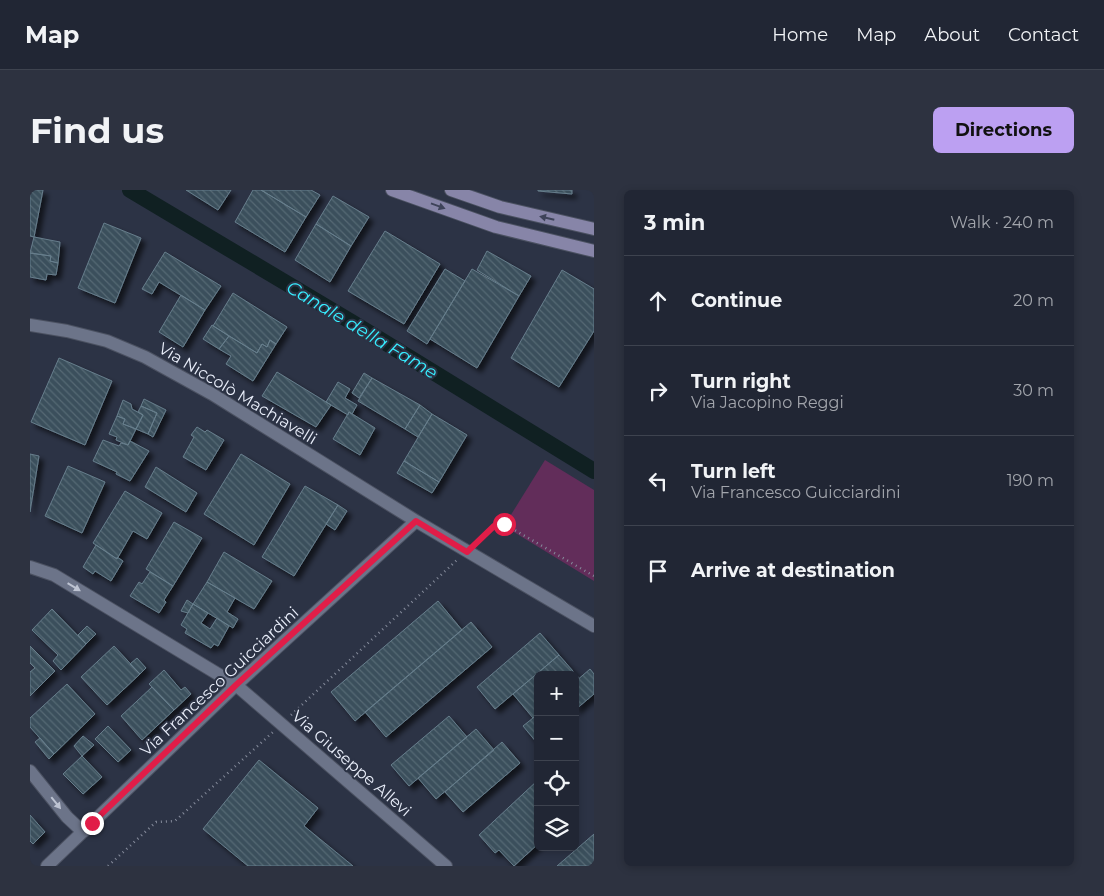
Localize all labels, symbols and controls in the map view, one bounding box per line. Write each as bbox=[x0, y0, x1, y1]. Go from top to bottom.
text: Map bbox=[25, 20, 79, 49]
text: Home bbox=[772, 24, 828, 46]
text: Map bbox=[856, 24, 896, 46]
text: About bbox=[924, 24, 980, 46]
text: Contact bbox=[1008, 24, 1079, 46]
button: Directions bbox=[933, 107, 1074, 153]
text: Find us bbox=[30, 109, 164, 152]
one-way arrow bbox=[430, 203, 445, 210]
text: 3 min bbox=[644, 210, 705, 235]
text: Walk · 240 m bbox=[950, 213, 1054, 232]
one-way arrow bbox=[539, 214, 554, 222]
water label: Canale della Fame bbox=[282, 276, 442, 384]
icon: ahead bbox=[644, 287, 672, 315]
text: Continue bbox=[691, 289, 782, 312]
text: 20 m bbox=[1013, 291, 1054, 310]
street label: Via Niccolò Machiavelli bbox=[155, 339, 320, 448]
text: Turn right bbox=[691, 370, 791, 393]
icon: right bbox=[644, 377, 672, 405]
text: 30 m bbox=[1013, 381, 1054, 400]
text: Via Jacopino Reggi bbox=[691, 393, 844, 412]
text: Turn left bbox=[691, 460, 776, 483]
icon: left bbox=[644, 467, 672, 495]
text: 190 m bbox=[1007, 471, 1054, 490]
text: Via Francesco Guicciardini bbox=[691, 483, 901, 502]
route start bbox=[493, 513, 516, 536]
icon: arrive bbox=[644, 557, 672, 585]
text: Arrive at destination bbox=[691, 559, 895, 582]
one-way arrow bbox=[68, 582, 81, 592]
street label: Via Francesco Guicciardini bbox=[136, 603, 302, 760]
map controls bbox=[534, 671, 579, 851]
button: + bbox=[534, 671, 579, 716]
street label: Via Giuseppe Allevi bbox=[288, 706, 415, 820]
button: − bbox=[534, 716, 579, 761]
button: locate bbox=[534, 761, 579, 806]
one-way arrow bbox=[50, 796, 61, 809]
button: layers bbox=[534, 806, 579, 851]
route end bbox=[81, 812, 104, 835]

